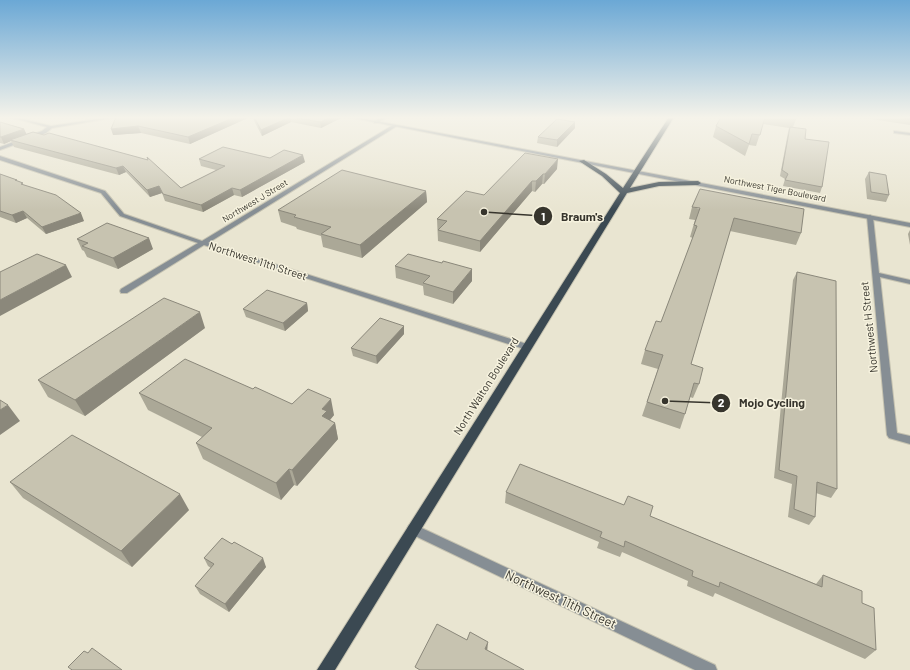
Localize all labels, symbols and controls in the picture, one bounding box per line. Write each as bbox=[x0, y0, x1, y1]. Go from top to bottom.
street label: Northwest Tiger Boulevard bbox=[723, 173, 827, 204]
street label: Northwest J Street bbox=[220, 177, 289, 224]
callout: Braum's bbox=[533, 204, 611, 228]
text: 1 bbox=[541, 209, 545, 223]
text: Braum's bbox=[561, 209, 603, 223]
street label: Northwest 11th Street bbox=[207, 239, 309, 283]
street label: Northwest H Street bbox=[857, 281, 880, 373]
street label: North Walton Boulevard bbox=[450, 335, 521, 437]
callout: Mojo Cycling bbox=[711, 391, 813, 415]
text: 2 bbox=[718, 395, 725, 409]
text: Mojo Cycling bbox=[739, 395, 805, 409]
street label: Northwest 11th Street bbox=[503, 566, 619, 632]

